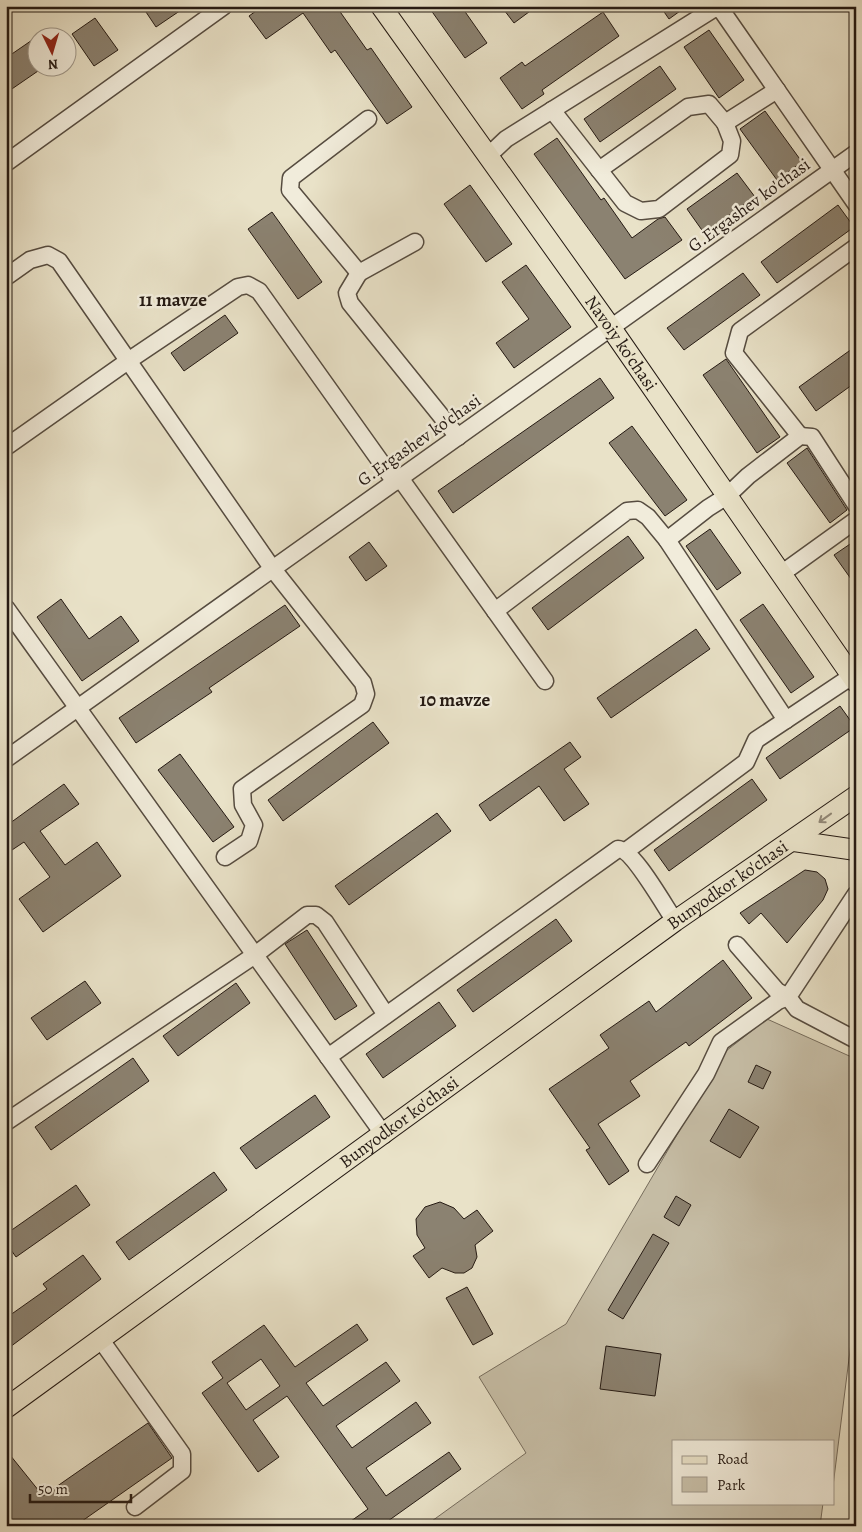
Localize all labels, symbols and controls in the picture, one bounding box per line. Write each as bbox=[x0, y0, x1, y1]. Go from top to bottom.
north arrow bbox=[28, 28, 78, 78]
text: N bbox=[47, 55, 59, 74]
street label: G.Ergashev ko'chasi bbox=[683, 152, 815, 258]
district label: 11 mavze bbox=[139, 287, 207, 313]
street label: Navoiy ko'chasi bbox=[579, 290, 663, 396]
street label: G.Ergashev ko'chasi bbox=[352, 388, 486, 492]
district label: 10 mavze bbox=[420, 687, 491, 713]
one-way arrow bbox=[819, 813, 832, 824]
street label: Bunyodkor ko'chasi bbox=[662, 835, 793, 935]
street label: Bunyodkor ko'chasi bbox=[334, 1070, 463, 1173]
legend bbox=[672, 1440, 834, 1504]
text: Road bbox=[717, 1449, 749, 1469]
scale bar bbox=[30, 1472, 131, 1504]
text: Park bbox=[717, 1475, 746, 1495]
text: 50 m bbox=[38, 1479, 68, 1499]

